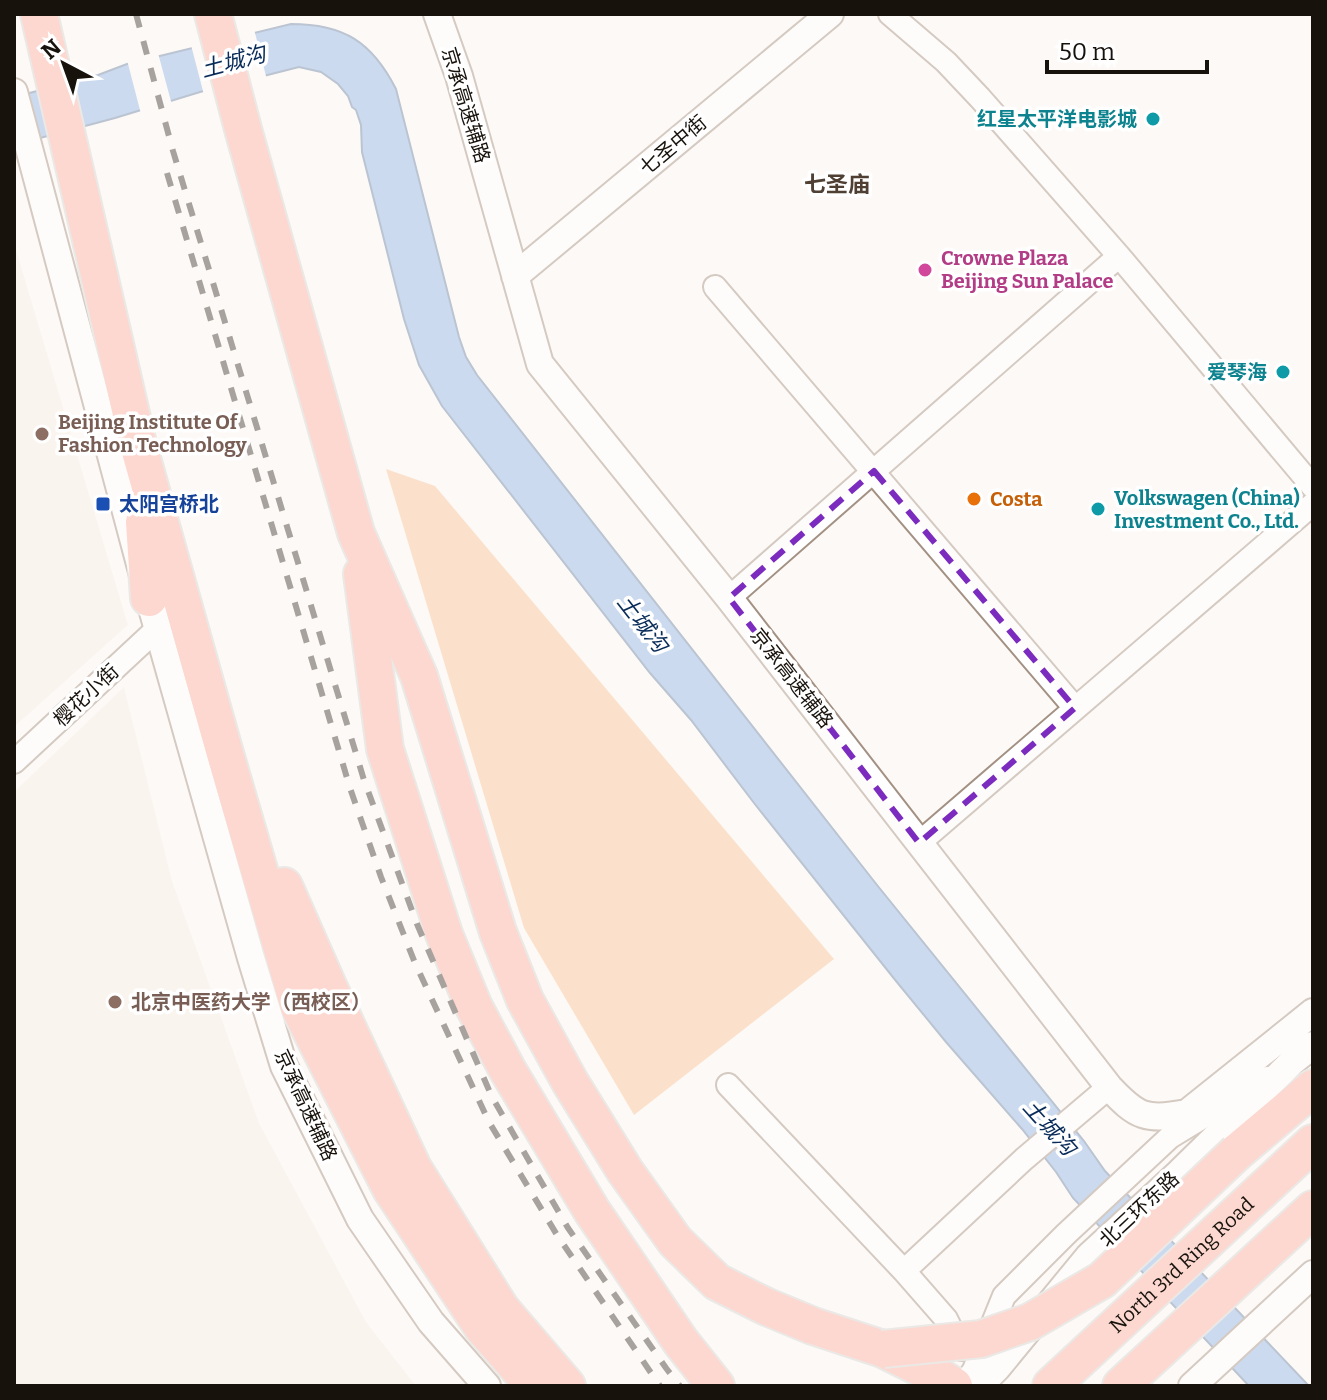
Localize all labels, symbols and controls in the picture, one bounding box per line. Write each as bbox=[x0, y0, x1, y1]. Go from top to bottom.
north arrow bbox=[24, 24, 104, 104]
scale bar bbox=[1047, 24, 1207, 74]
text: N bbox=[36, 34, 66, 65]
text: 50 m bbox=[1059, 38, 1115, 66]
water label: 土城沟 bbox=[198, 39, 270, 83]
street label: 京承高速辅路 bbox=[437, 44, 495, 166]
place label: 红星太平洋电影城 bbox=[977, 107, 1137, 131]
street label: 七圣中街 bbox=[635, 110, 711, 180]
marker: 红星太平洋电影城 bbox=[1144, 110, 1162, 128]
district label: 七圣庙 bbox=[804, 171, 870, 198]
place label: Crowne Plaza Beijing Sun Palace bbox=[941, 246, 1114, 293]
marker: Crowne Plaza Beijing Sun Palace bbox=[916, 261, 934, 279]
place label: 爱琴海 bbox=[1207, 360, 1267, 384]
marker: 爱琴海 bbox=[1274, 363, 1292, 381]
place label: Beijing Institute Of Fashion Technology bbox=[58, 410, 248, 457]
marker: Beijing Institute Of Fashion Technology bbox=[33, 425, 51, 443]
place label: Volkswagen (China) Investment Co., Ltd. bbox=[1114, 486, 1300, 533]
place label: Costa bbox=[990, 487, 1043, 511]
marker: Costa bbox=[965, 490, 983, 508]
place label: 太阳宫桥北 bbox=[119, 492, 219, 516]
marker: 太阳宫桥北 bbox=[94, 495, 112, 513]
marker: Volkswagen (China) Investment Co., Ltd. bbox=[1089, 500, 1107, 518]
water label: 土城沟 bbox=[612, 589, 675, 659]
street label: 京承高速辅路 bbox=[746, 623, 838, 733]
street label: 樱花小街 bbox=[49, 659, 123, 731]
place label: 北京中医药大学（西校区） bbox=[131, 990, 371, 1014]
marker: 北京中医药大学（西校区） bbox=[106, 993, 124, 1011]
street label: 京承高速辅路 bbox=[270, 1046, 342, 1164]
water label: 土城沟 bbox=[1018, 1094, 1083, 1162]
street label: 北三环东路 bbox=[1094, 1166, 1184, 1252]
street label: North 3rd Ring Road bbox=[1104, 1192, 1259, 1338]

